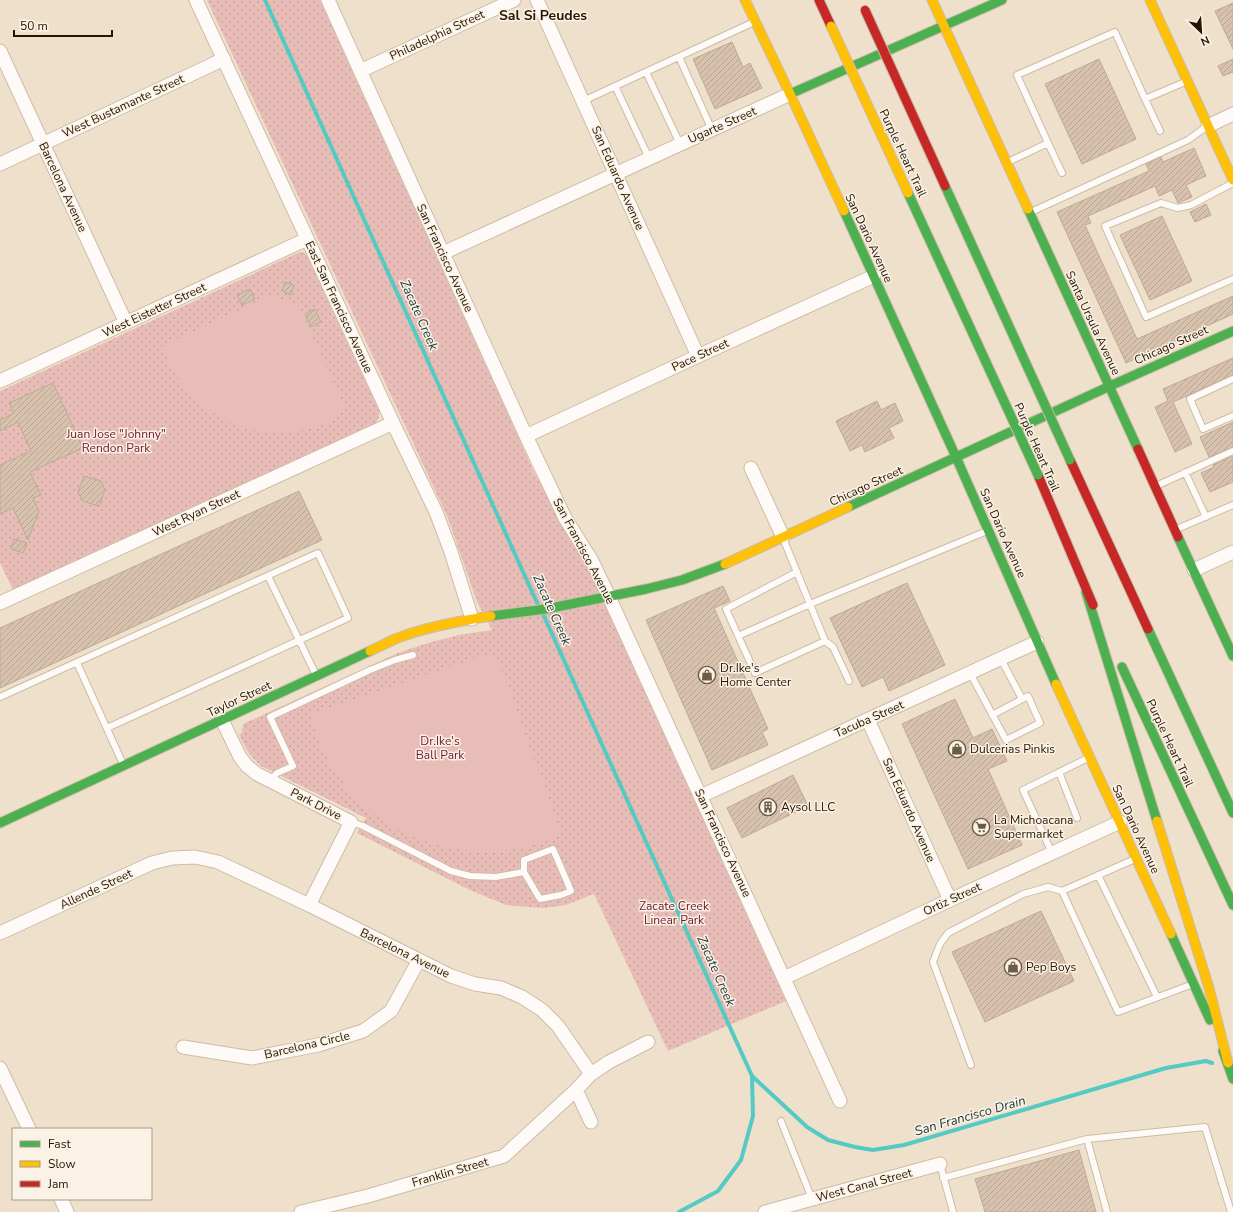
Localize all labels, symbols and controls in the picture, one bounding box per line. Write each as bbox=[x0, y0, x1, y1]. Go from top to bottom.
street label: Philadelphia Street bbox=[387, 6, 488, 64]
district label: Sal Si Peudes bbox=[499, 6, 587, 25]
scale bar bbox=[14, 12, 112, 38]
north arrow bbox=[1181, 12, 1221, 52]
text: 50 m bbox=[20, 18, 48, 34]
text: N bbox=[1198, 32, 1212, 49]
street label: West Bustamante Street bbox=[59, 70, 187, 141]
street label: Ugarte Street bbox=[685, 103, 759, 147]
street label: Purple Heart Trail bbox=[876, 106, 931, 200]
street label: San Eduardo Avenue bbox=[588, 123, 648, 233]
street label: Barcelona Avenue bbox=[35, 139, 91, 235]
street label: San Dario Avenue bbox=[841, 191, 897, 285]
street label: San Francisco Avenue bbox=[413, 201, 477, 315]
street label: East San Francisco Avenue bbox=[301, 238, 377, 376]
street label: Santa Ursula Avenue bbox=[1062, 268, 1124, 378]
water label: Zacate Creek bbox=[395, 277, 443, 354]
street label: West Eistetter Street bbox=[100, 279, 209, 341]
street label: Chicago Street bbox=[1132, 321, 1211, 368]
street label: Pace Street bbox=[669, 334, 732, 375]
street label: Purple Heart Trail bbox=[1010, 400, 1064, 494]
park label: Juan Jose "Johnny" Rendon Park bbox=[65, 426, 166, 456]
street label: Chicago Street bbox=[827, 462, 906, 510]
street label: West Ryan Street bbox=[150, 485, 243, 540]
street label: San Dario Avenue bbox=[976, 486, 1030, 580]
street label: San Francisco Avenue bbox=[549, 495, 619, 607]
water label: Zacate Creek bbox=[528, 572, 576, 649]
place label: Dr.Ike's Home Center bbox=[720, 660, 792, 690]
shop icon: Dr.Ike's Home Center bbox=[697, 665, 717, 685]
street label: Taylor Street bbox=[204, 677, 274, 721]
street label: Tacuba Street bbox=[832, 696, 907, 741]
street label: Purple Heart Trail bbox=[1143, 696, 1198, 790]
park label: Dr.Ike's Ball Park bbox=[416, 733, 465, 763]
shop icon: Dulcerias Pinkis bbox=[947, 739, 967, 759]
place label: Dulcerias Pinkis bbox=[970, 741, 1055, 757]
street label: San Eduardo Avenue bbox=[879, 755, 939, 865]
street label: San Dario Avenue bbox=[1108, 782, 1164, 876]
street label: Park Drive bbox=[288, 784, 344, 824]
street label: San Francisco Avenue bbox=[691, 786, 755, 900]
building icon: Aysol LLC bbox=[758, 797, 778, 817]
place label: Aysol LLC bbox=[781, 799, 835, 815]
place label: La Michoacana Supermarket bbox=[994, 812, 1073, 842]
supermarket icon: La Michoacana Supermarket bbox=[971, 817, 991, 837]
street label: Allende Street bbox=[57, 865, 136, 913]
street label: Ortiz Street bbox=[920, 878, 984, 919]
park label: Zacate Creek Linear Park bbox=[639, 898, 710, 928]
street label: Barcelona Avenue bbox=[358, 924, 452, 982]
water label: Zacate Creek bbox=[692, 933, 740, 1010]
shop icon: Pep Boys bbox=[1003, 957, 1023, 977]
place label: Pep Boys bbox=[1026, 959, 1077, 975]
street label: Barcelona Circle bbox=[263, 1027, 351, 1063]
water label: San Francisco Drain bbox=[912, 1092, 1028, 1140]
legend bbox=[12, 1128, 152, 1200]
text: Fast bbox=[48, 1136, 71, 1152]
street label: Franklin Street bbox=[410, 1153, 491, 1191]
text: Slow bbox=[48, 1156, 76, 1172]
street label: West Canal Street bbox=[814, 1164, 914, 1205]
text: Jam bbox=[47, 1176, 69, 1192]

